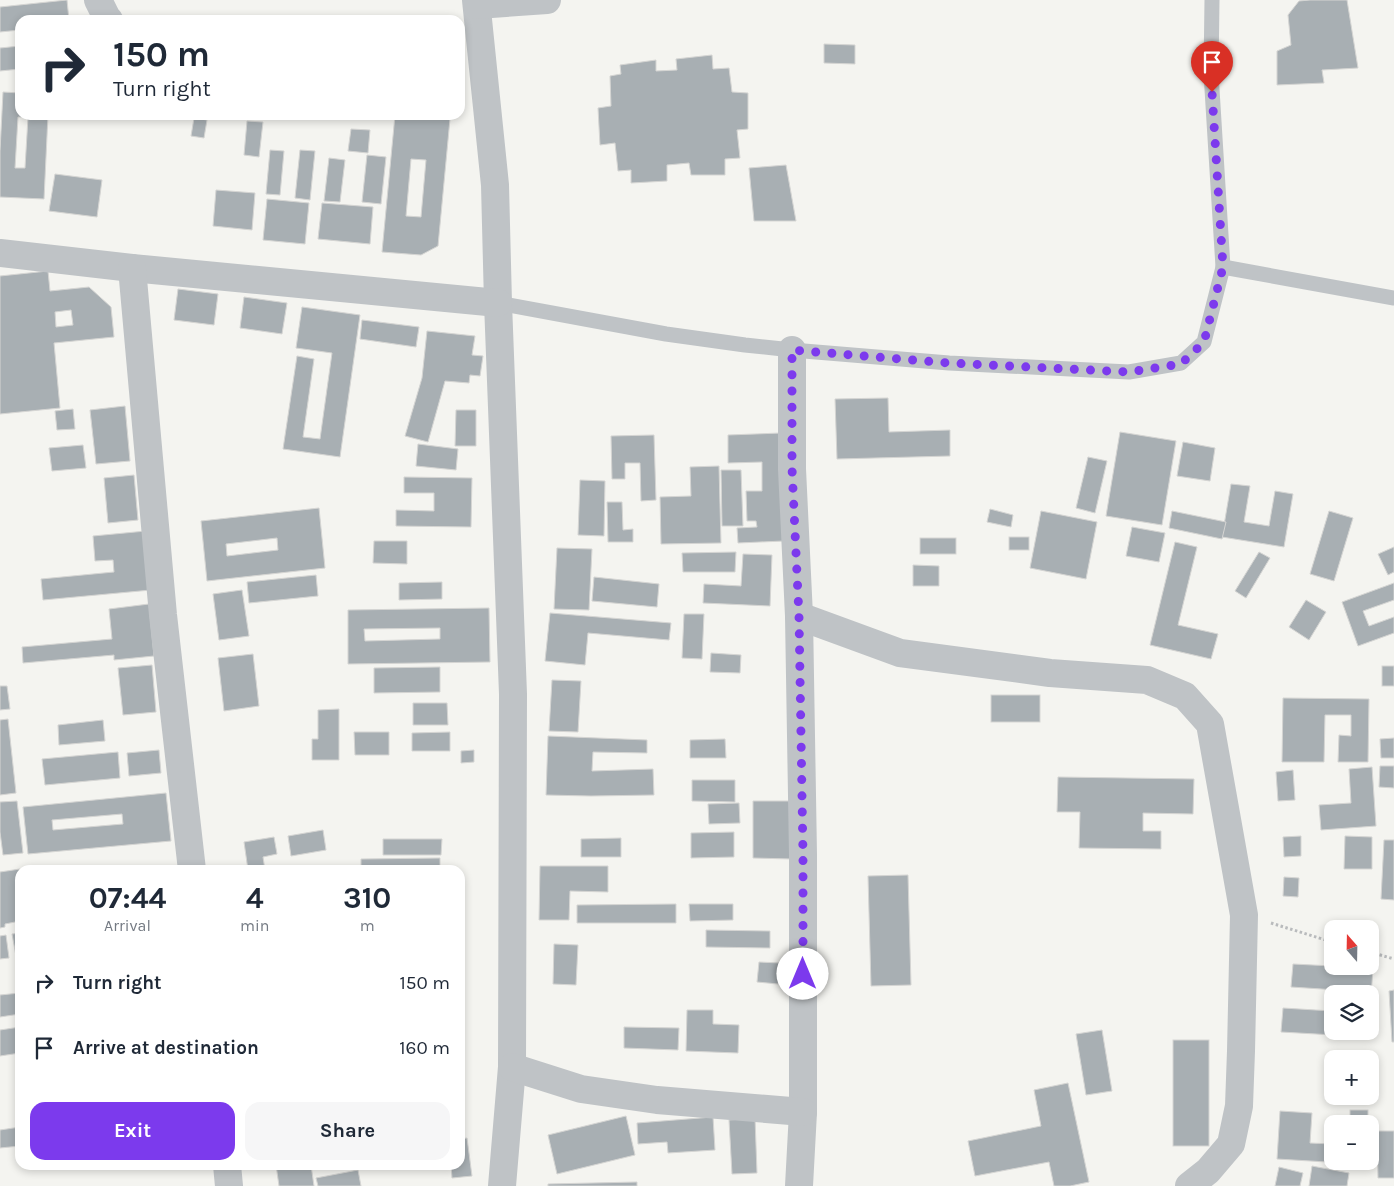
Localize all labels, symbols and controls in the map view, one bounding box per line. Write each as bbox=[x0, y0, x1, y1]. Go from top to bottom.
text: 150 m bbox=[113, 34, 210, 75]
icon: right bbox=[30, 35, 95, 100]
pin bbox=[1191, 41, 1233, 92]
icon: arrive bbox=[1198, 48, 1226, 76]
text: Turn right bbox=[113, 76, 211, 102]
text: 07:44 bbox=[89, 880, 166, 916]
text: 4 bbox=[246, 880, 264, 916]
text: 310 bbox=[343, 880, 391, 916]
text: Arrival bbox=[104, 916, 151, 935]
text: min bbox=[240, 916, 269, 935]
text: m bbox=[360, 916, 375, 935]
north arrow bbox=[1324, 920, 1379, 975]
map controls bbox=[1324, 920, 1379, 1170]
position arrow bbox=[776, 947, 828, 999]
icon: right bbox=[30, 969, 58, 997]
text: Turn right bbox=[73, 972, 162, 994]
text: 150 m bbox=[399, 972, 450, 994]
button: layers bbox=[1324, 985, 1379, 1040]
icon: arrive bbox=[30, 1034, 58, 1062]
text: Arrive at destination bbox=[73, 1037, 259, 1059]
text: 160 m bbox=[399, 1037, 450, 1059]
button: + bbox=[1324, 1050, 1379, 1105]
button: Exit bbox=[30, 1102, 235, 1160]
button: Share bbox=[245, 1102, 450, 1160]
button: − bbox=[1324, 1115, 1379, 1170]

